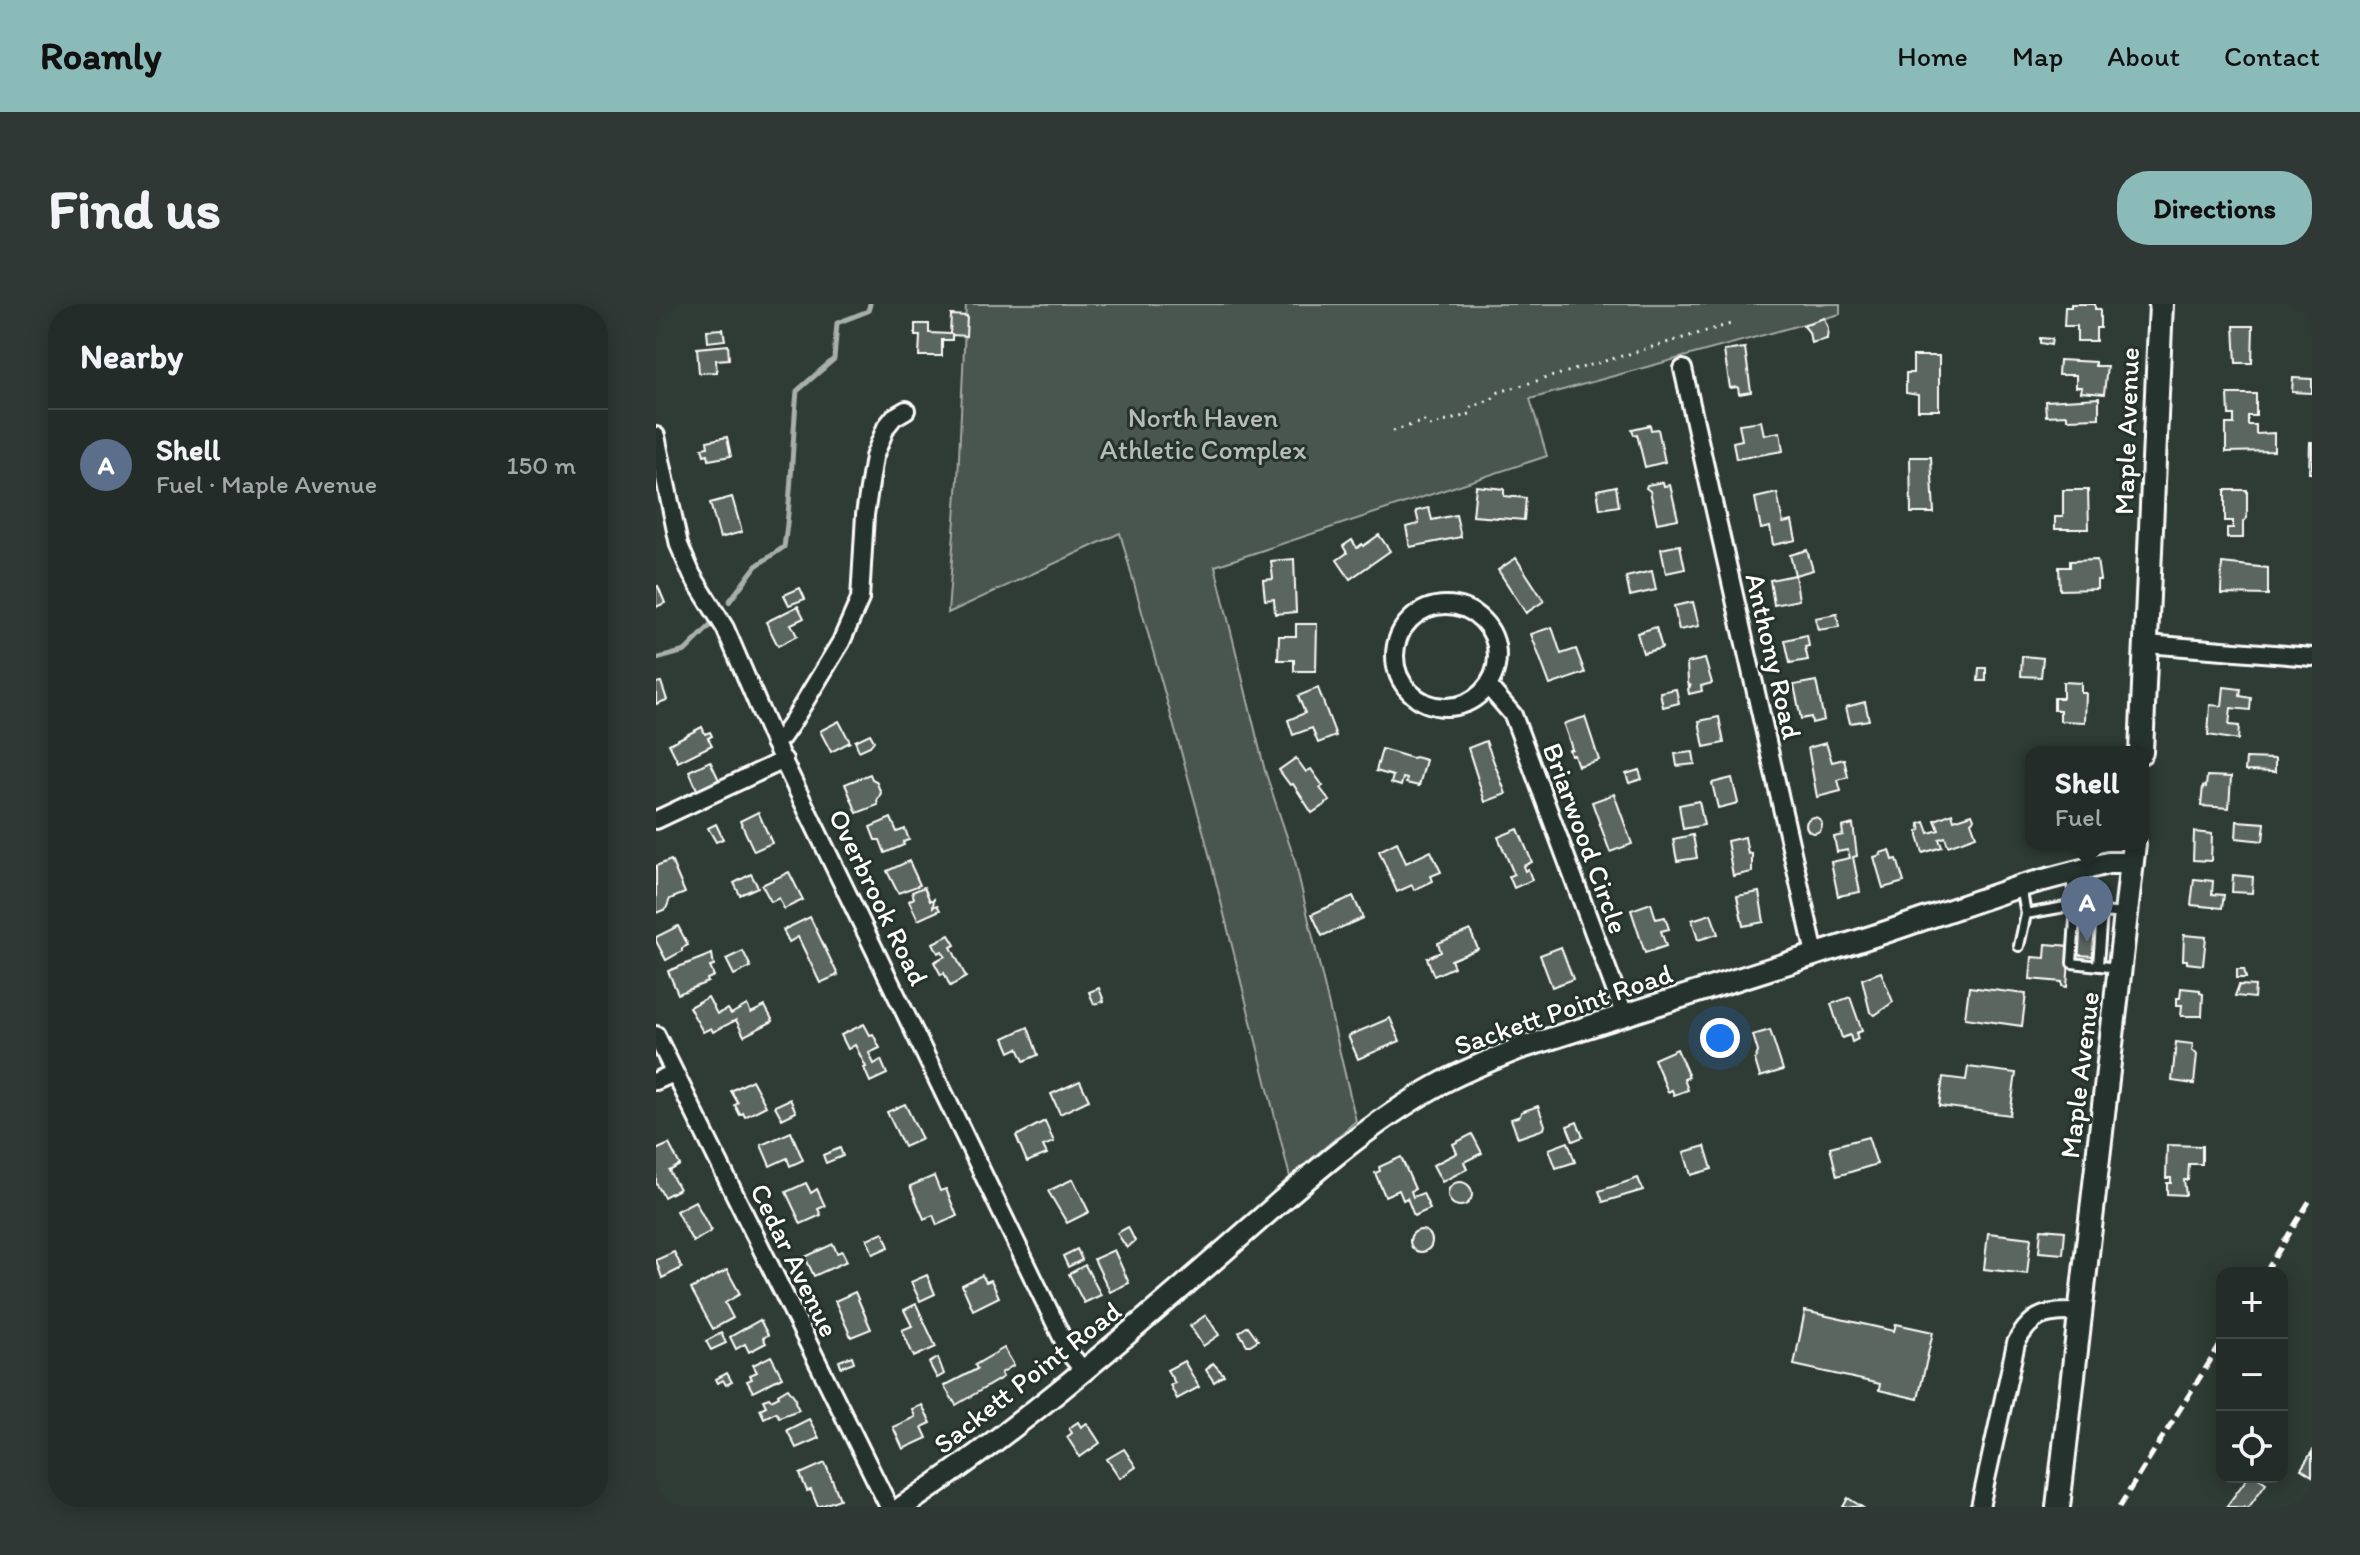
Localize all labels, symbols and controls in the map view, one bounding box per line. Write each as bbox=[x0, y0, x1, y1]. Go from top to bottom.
text: Roamly bbox=[40, 33, 162, 79]
text: Home bbox=[1897, 39, 1968, 73]
text: Map bbox=[2012, 39, 2063, 73]
text: About bbox=[2107, 39, 2180, 73]
text: Contact bbox=[2224, 39, 2320, 73]
button: Directions bbox=[2117, 171, 2312, 245]
text: Find us bbox=[48, 175, 221, 242]
text: Nearby bbox=[80, 336, 183, 377]
street label: Maple Avenue bbox=[2106, 346, 2146, 516]
park label: North Haven Athletic Complex bbox=[1100, 400, 1306, 466]
text: Shell bbox=[156, 431, 220, 468]
text: A bbox=[98, 449, 114, 481]
text: 150 m bbox=[507, 449, 576, 481]
text: Fuel · Maple Avenue bbox=[156, 468, 377, 500]
street label: Anthony Road bbox=[1738, 570, 1810, 742]
street label: Briarwood Circle bbox=[1536, 738, 1636, 938]
popup bbox=[2025, 746, 2149, 850]
text: Shell bbox=[2055, 764, 2119, 801]
text: Fuel bbox=[2055, 801, 2102, 833]
street label: Overbrook Road bbox=[822, 803, 936, 991]
pin: A bbox=[2061, 876, 2113, 942]
street label: Sackett Point Road bbox=[1449, 956, 1677, 1062]
street label: Maple Avenue bbox=[2052, 990, 2106, 1160]
your location bbox=[1700, 1018, 1740, 1058]
street label: Cedar Avenue bbox=[743, 1178, 847, 1342]
map controls bbox=[2216, 1267, 2288, 1483]
button: + bbox=[2216, 1267, 2288, 1339]
street label: Sackett Point Road bbox=[926, 1293, 1128, 1461]
button: − bbox=[2216, 1339, 2288, 1411]
button: locate bbox=[2216, 1411, 2288, 1483]

